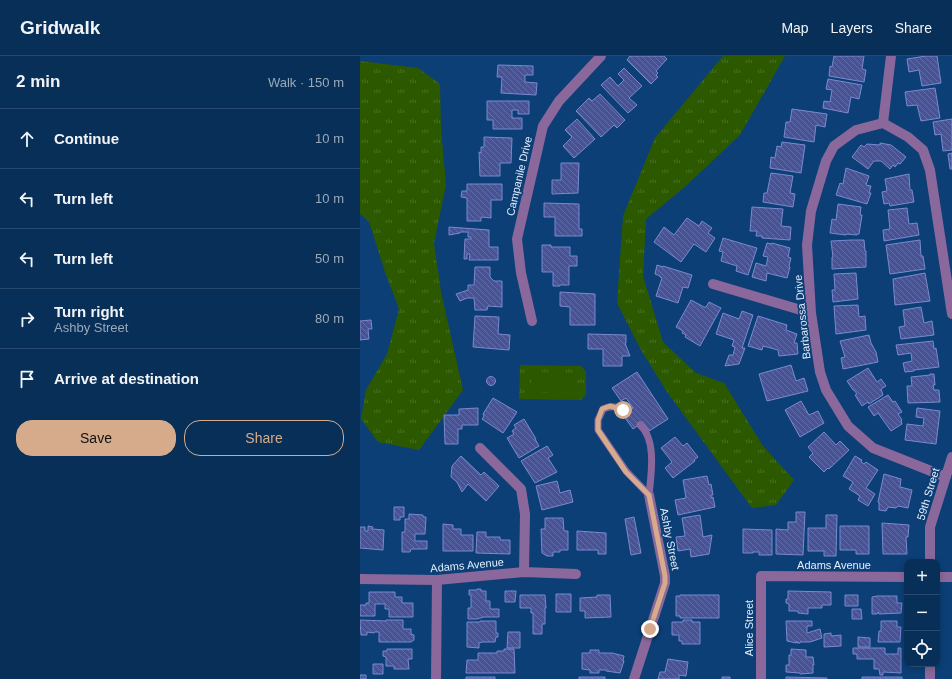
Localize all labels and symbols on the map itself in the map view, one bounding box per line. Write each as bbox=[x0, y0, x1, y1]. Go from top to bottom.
street label: Campanile Drive bbox=[504, 135, 534, 217]
street label: Barbarossa Drive bbox=[792, 274, 812, 360]
route start bbox=[614, 401, 632, 419]
street label: 59th Street bbox=[914, 467, 942, 521]
street label: Ashby Street bbox=[658, 507, 682, 571]
street label: Adams Avenue bbox=[430, 556, 504, 574]
street label: Adams Avenue bbox=[797, 559, 871, 571]
street label: Alice Street bbox=[743, 600, 755, 656]
route end bbox=[641, 620, 659, 638]

